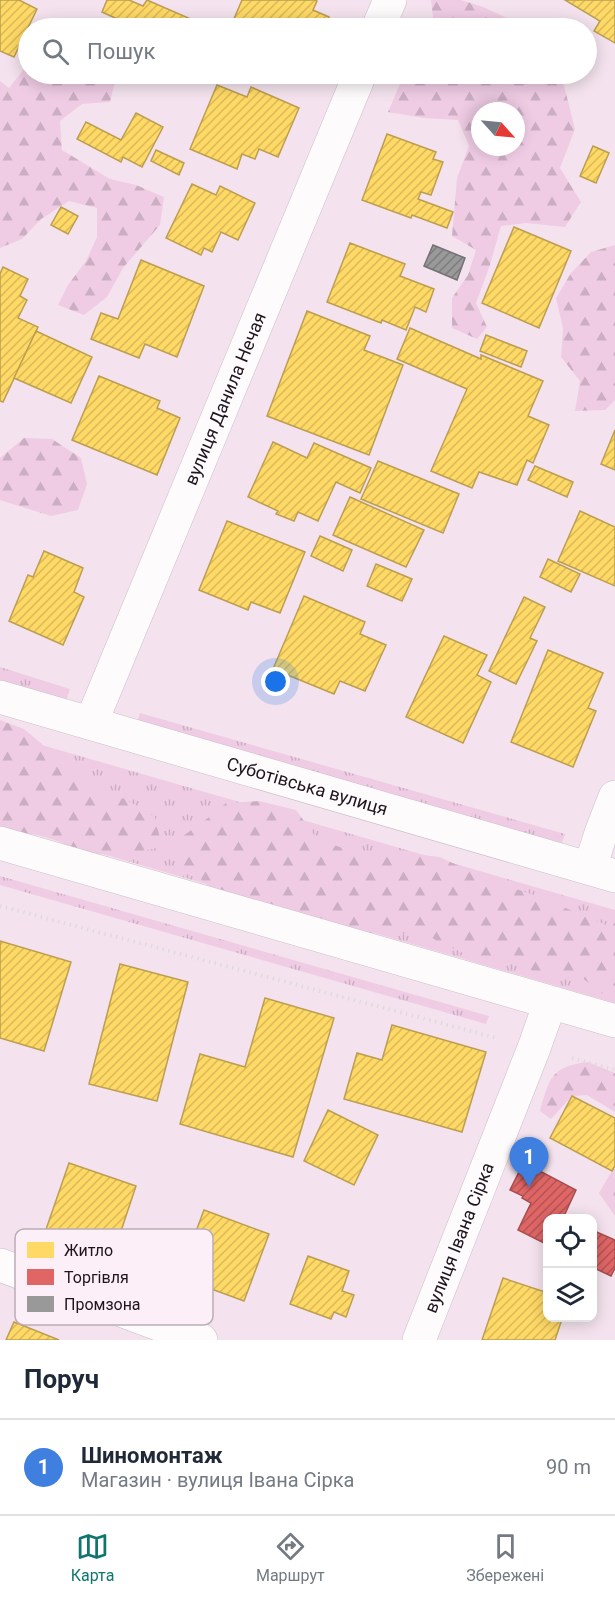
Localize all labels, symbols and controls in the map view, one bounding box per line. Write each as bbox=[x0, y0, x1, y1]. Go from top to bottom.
search box bbox=[18, 18, 597, 84]
icon: search bbox=[39, 35, 72, 68]
text: Пошук bbox=[87, 39, 155, 64]
north arrow bbox=[471, 102, 525, 156]
street label: вулиця Данила Нечая bbox=[180, 309, 270, 488]
your location bbox=[261, 667, 290, 696]
street label: Суботівська вулиця bbox=[224, 753, 390, 819]
pin: 1 bbox=[510, 1138, 548, 1187]
street label: вулиця Івана Сірка bbox=[420, 1159, 498, 1316]
map controls bbox=[543, 1214, 597, 1322]
button: locate bbox=[543, 1214, 597, 1268]
legend bbox=[15, 1229, 213, 1325]
text: Житло bbox=[64, 1241, 113, 1260]
text: Торгівля bbox=[64, 1268, 129, 1287]
button: layers bbox=[543, 1268, 597, 1322]
text: Промзона bbox=[64, 1295, 141, 1314]
text: Поруч bbox=[24, 1364, 99, 1394]
text: Шиномонтаж bbox=[81, 1443, 223, 1468]
text: 1 bbox=[38, 1455, 49, 1479]
text: 90 m bbox=[546, 1455, 591, 1479]
text: Магазин · вулиця Івана Сірка bbox=[81, 1468, 354, 1492]
tab: Карта bbox=[71, 1530, 114, 1585]
tab: Маршрут bbox=[256, 1530, 325, 1585]
tab: Збережені bbox=[466, 1530, 544, 1585]

